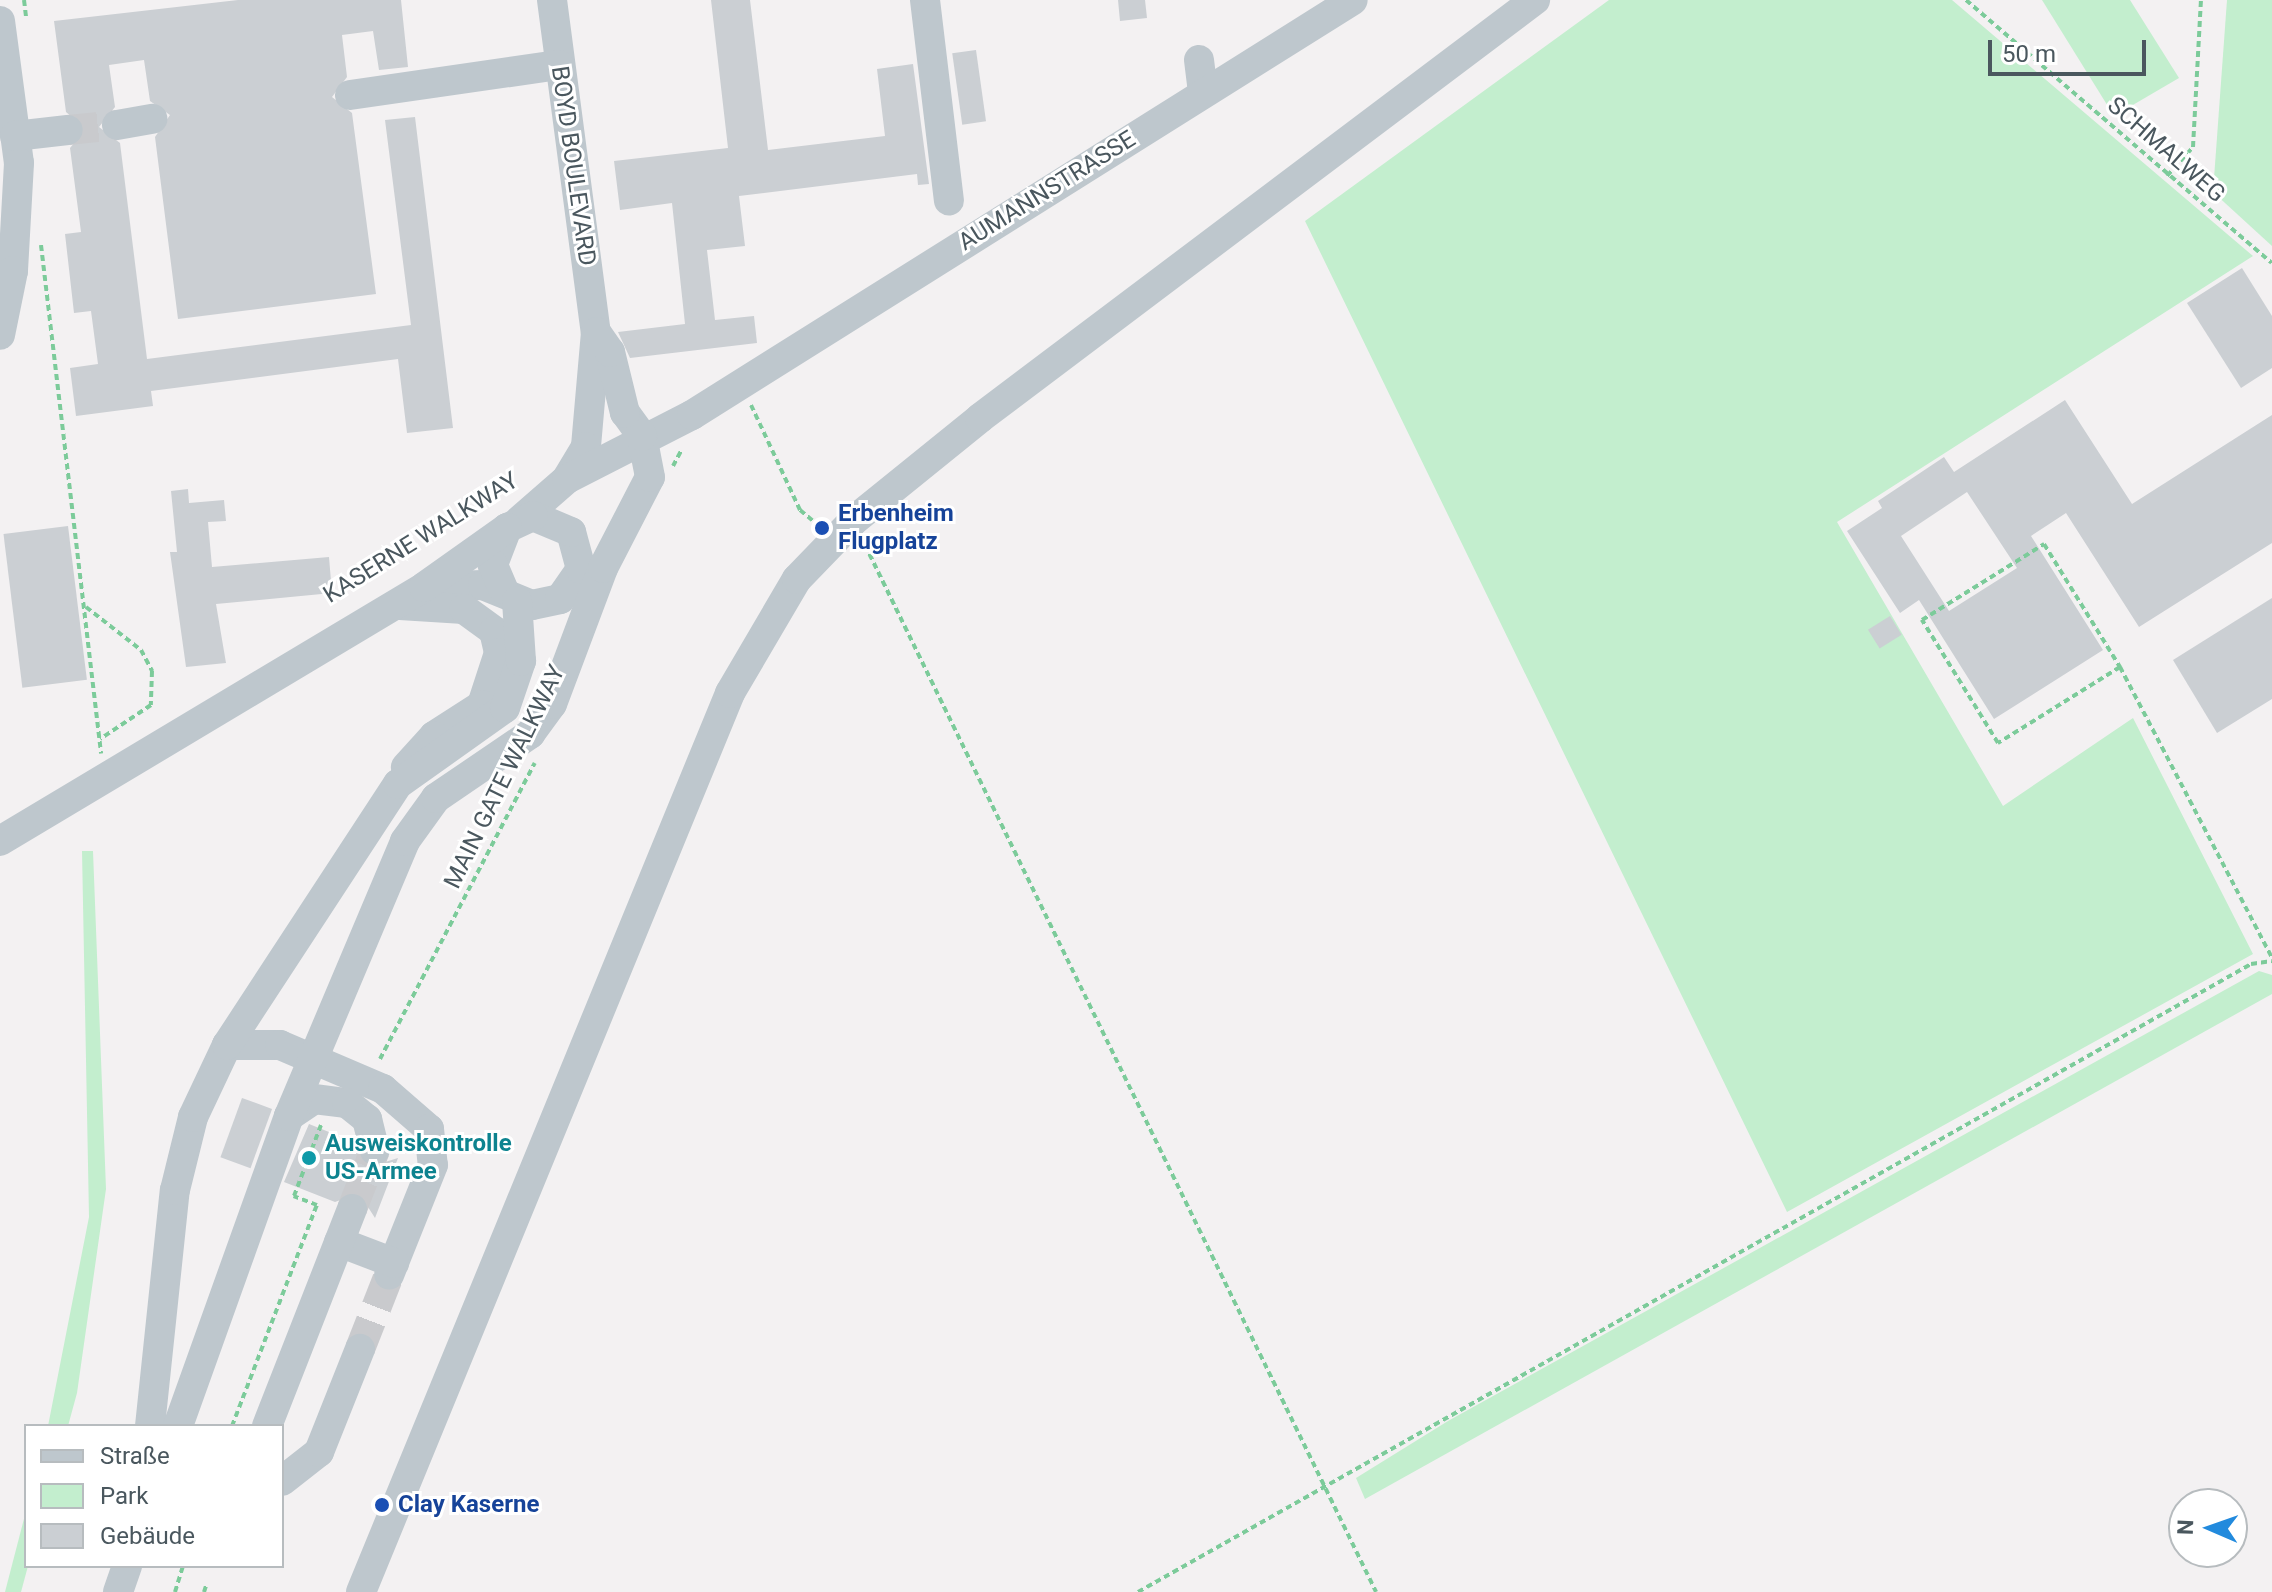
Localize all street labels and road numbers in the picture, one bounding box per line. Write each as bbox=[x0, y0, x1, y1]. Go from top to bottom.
street label: BOYD BOULEVARD bbox=[545, 64, 601, 268]
street label: SCHMALWEG bbox=[2101, 91, 2231, 209]
street label: AUMANNSTRASSE bbox=[953, 125, 1141, 257]
street label: KASERNE WALKWAY bbox=[318, 466, 524, 610]
street label: MAIN GATE WALKWAY bbox=[438, 661, 572, 893]

